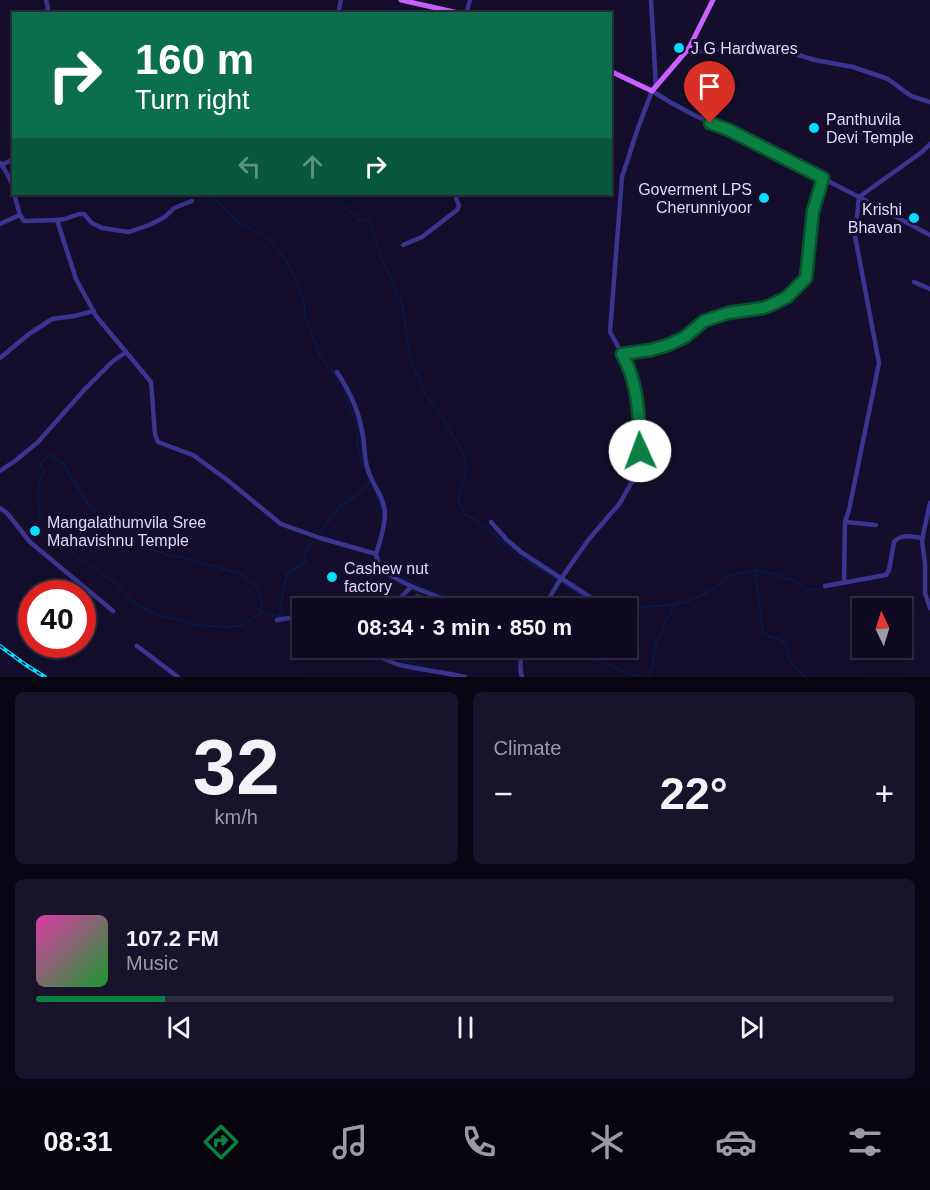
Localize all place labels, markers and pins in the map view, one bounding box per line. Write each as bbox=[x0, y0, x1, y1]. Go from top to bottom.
place label: J G Hardwares bbox=[691, 40, 798, 57]
marker: J G Hardwares bbox=[672, 41, 686, 55]
pin bbox=[684, 61, 735, 123]
place label: Panthuvila Devi Temple bbox=[826, 111, 914, 146]
marker: Panthuvila Devi Temple bbox=[807, 121, 821, 135]
place label: Goverment LPS Cherunniyoor bbox=[638, 181, 753, 216]
marker: Goverment LPS Cherunniyoor bbox=[757, 191, 771, 205]
place label: Krishi Bhavan bbox=[848, 201, 902, 236]
marker: Krishi Bhavan bbox=[907, 211, 921, 225]
place label: Mangalathumvila Sree Mahavishnu Temple bbox=[47, 514, 206, 549]
marker: Mangalathumvila Sree Mahavishnu Temple bbox=[28, 524, 42, 538]
place label: Cashew nut factory bbox=[344, 560, 429, 595]
marker: Cashew nut factory bbox=[325, 570, 339, 584]

